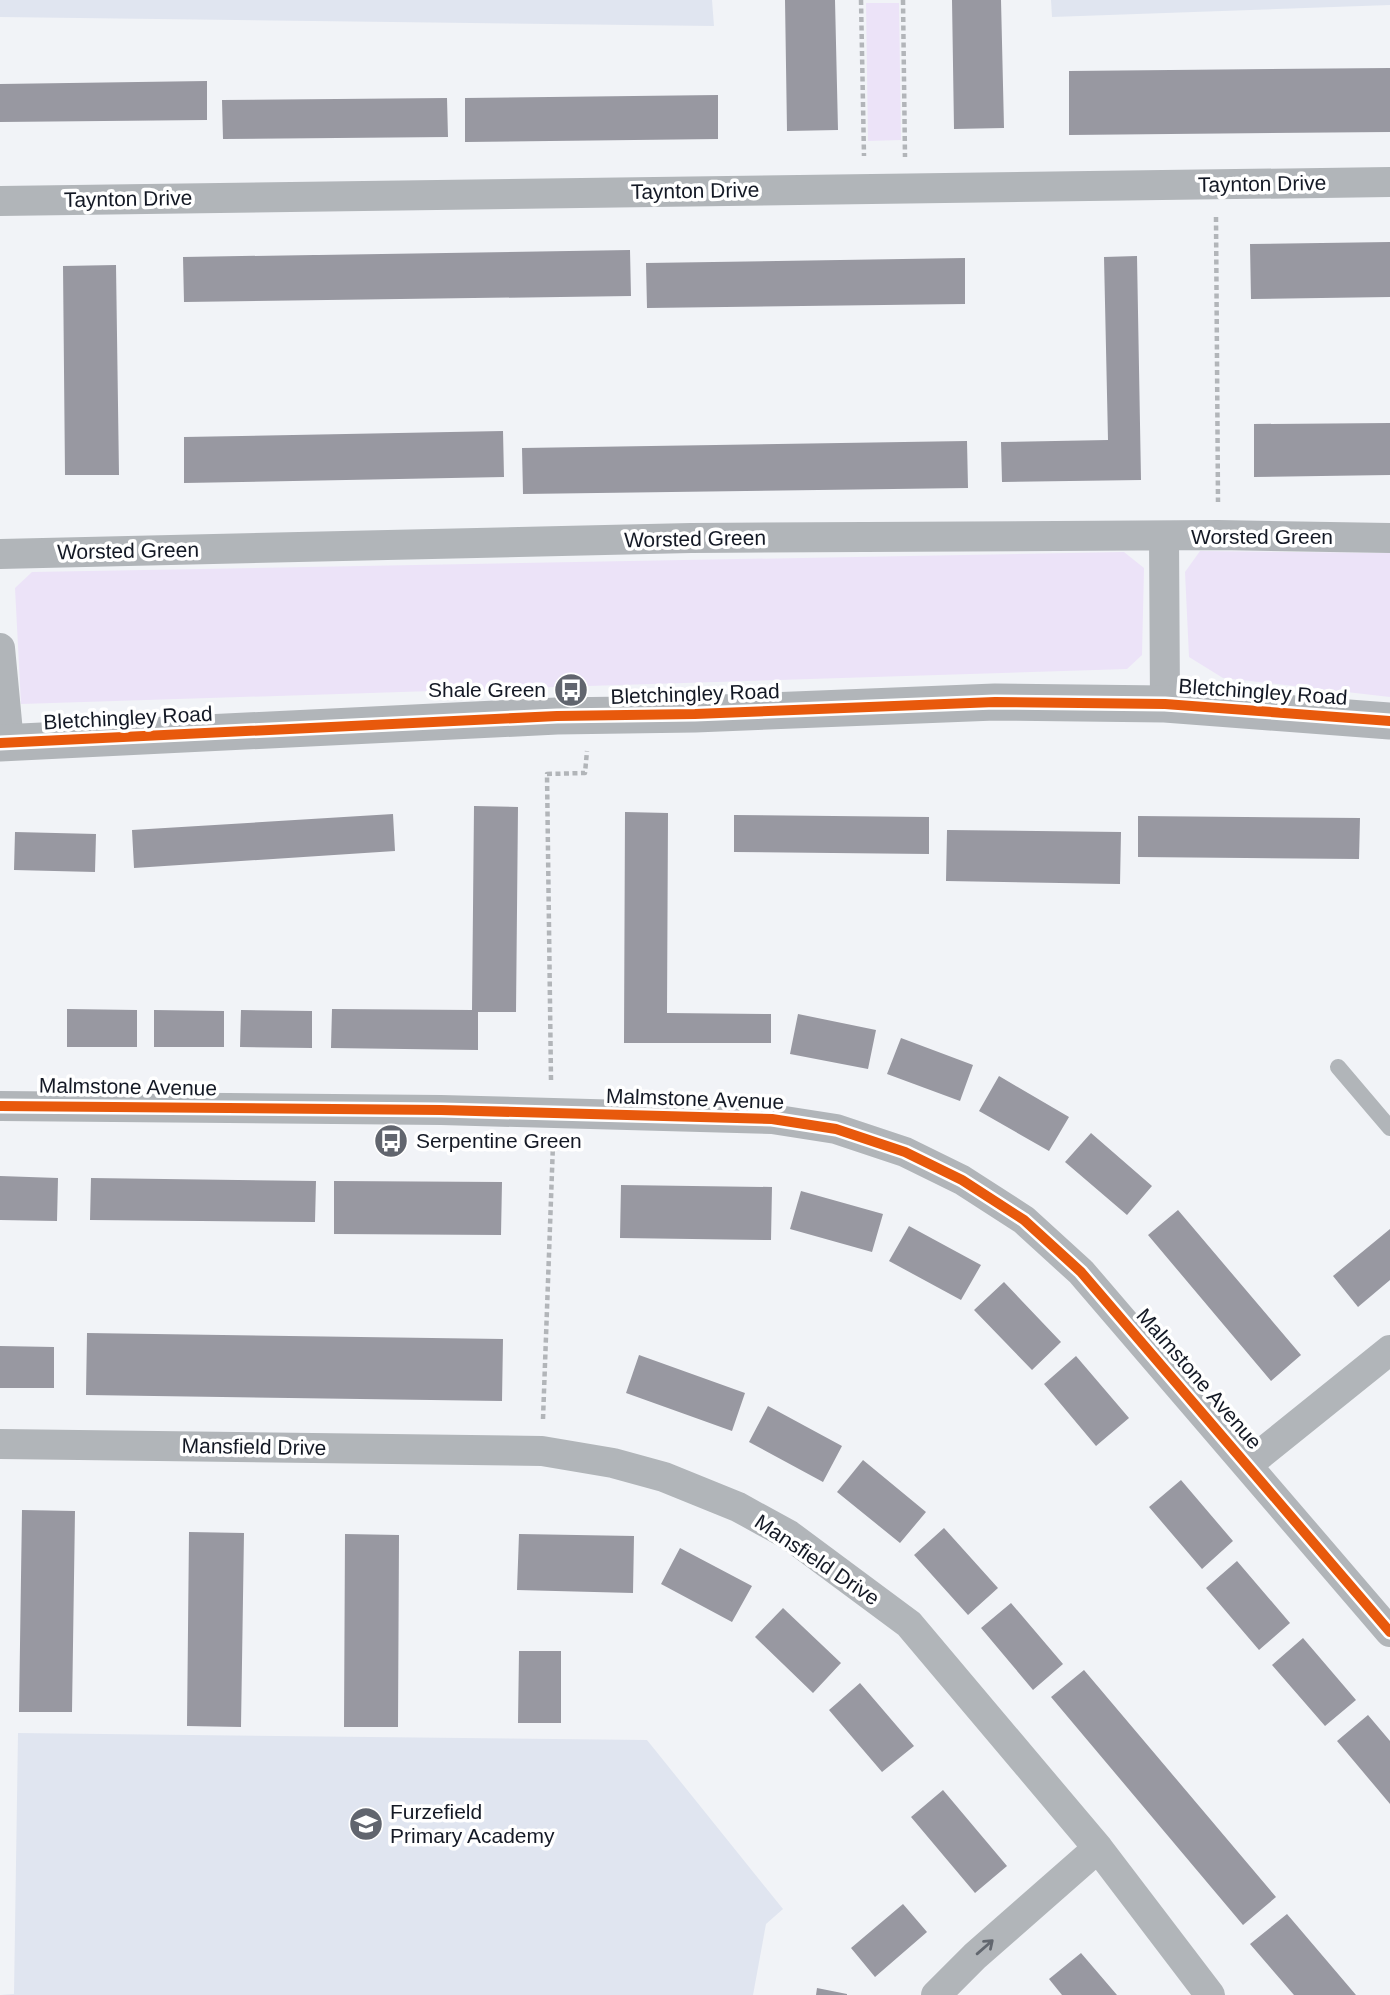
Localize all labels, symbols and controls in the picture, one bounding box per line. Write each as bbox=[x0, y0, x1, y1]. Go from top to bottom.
street label: Taynton Drive bbox=[1198, 171, 1326, 196]
street label: Taynton Drive bbox=[631, 178, 759, 203]
street label: Taynton Drive bbox=[64, 186, 192, 211]
street label: Worsted Green bbox=[1191, 525, 1333, 548]
street label: Worsted Green bbox=[624, 526, 766, 551]
street label: Worsted Green bbox=[57, 538, 199, 563]
bus stop icon: Shale Green bbox=[552, 671, 590, 709]
street label: Bletchingley Road bbox=[1178, 674, 1348, 709]
place label: Shale Green bbox=[428, 678, 546, 701]
street label: Bletchingley Road bbox=[610, 679, 780, 708]
street label: Bletchingley Road bbox=[43, 702, 213, 733]
street label: Malmstone Avenue bbox=[39, 1073, 217, 1100]
street label: Malmstone Avenue bbox=[606, 1084, 784, 1113]
bus stop icon: Serpentine Green bbox=[372, 1122, 410, 1160]
place label: Serpentine Green bbox=[416, 1129, 582, 1152]
street label: Malmstone Avenue bbox=[1132, 1304, 1267, 1453]
street label: Mansfield Drive bbox=[181, 1434, 327, 1459]
street label: Mansfield Drive bbox=[751, 1510, 884, 1610]
place label: Furzefield Primary Academy bbox=[390, 1800, 555, 1847]
school or university icon: Furzefield Primary Academy bbox=[347, 1805, 385, 1843]
one-way arrow bbox=[975, 1939, 993, 1955]

